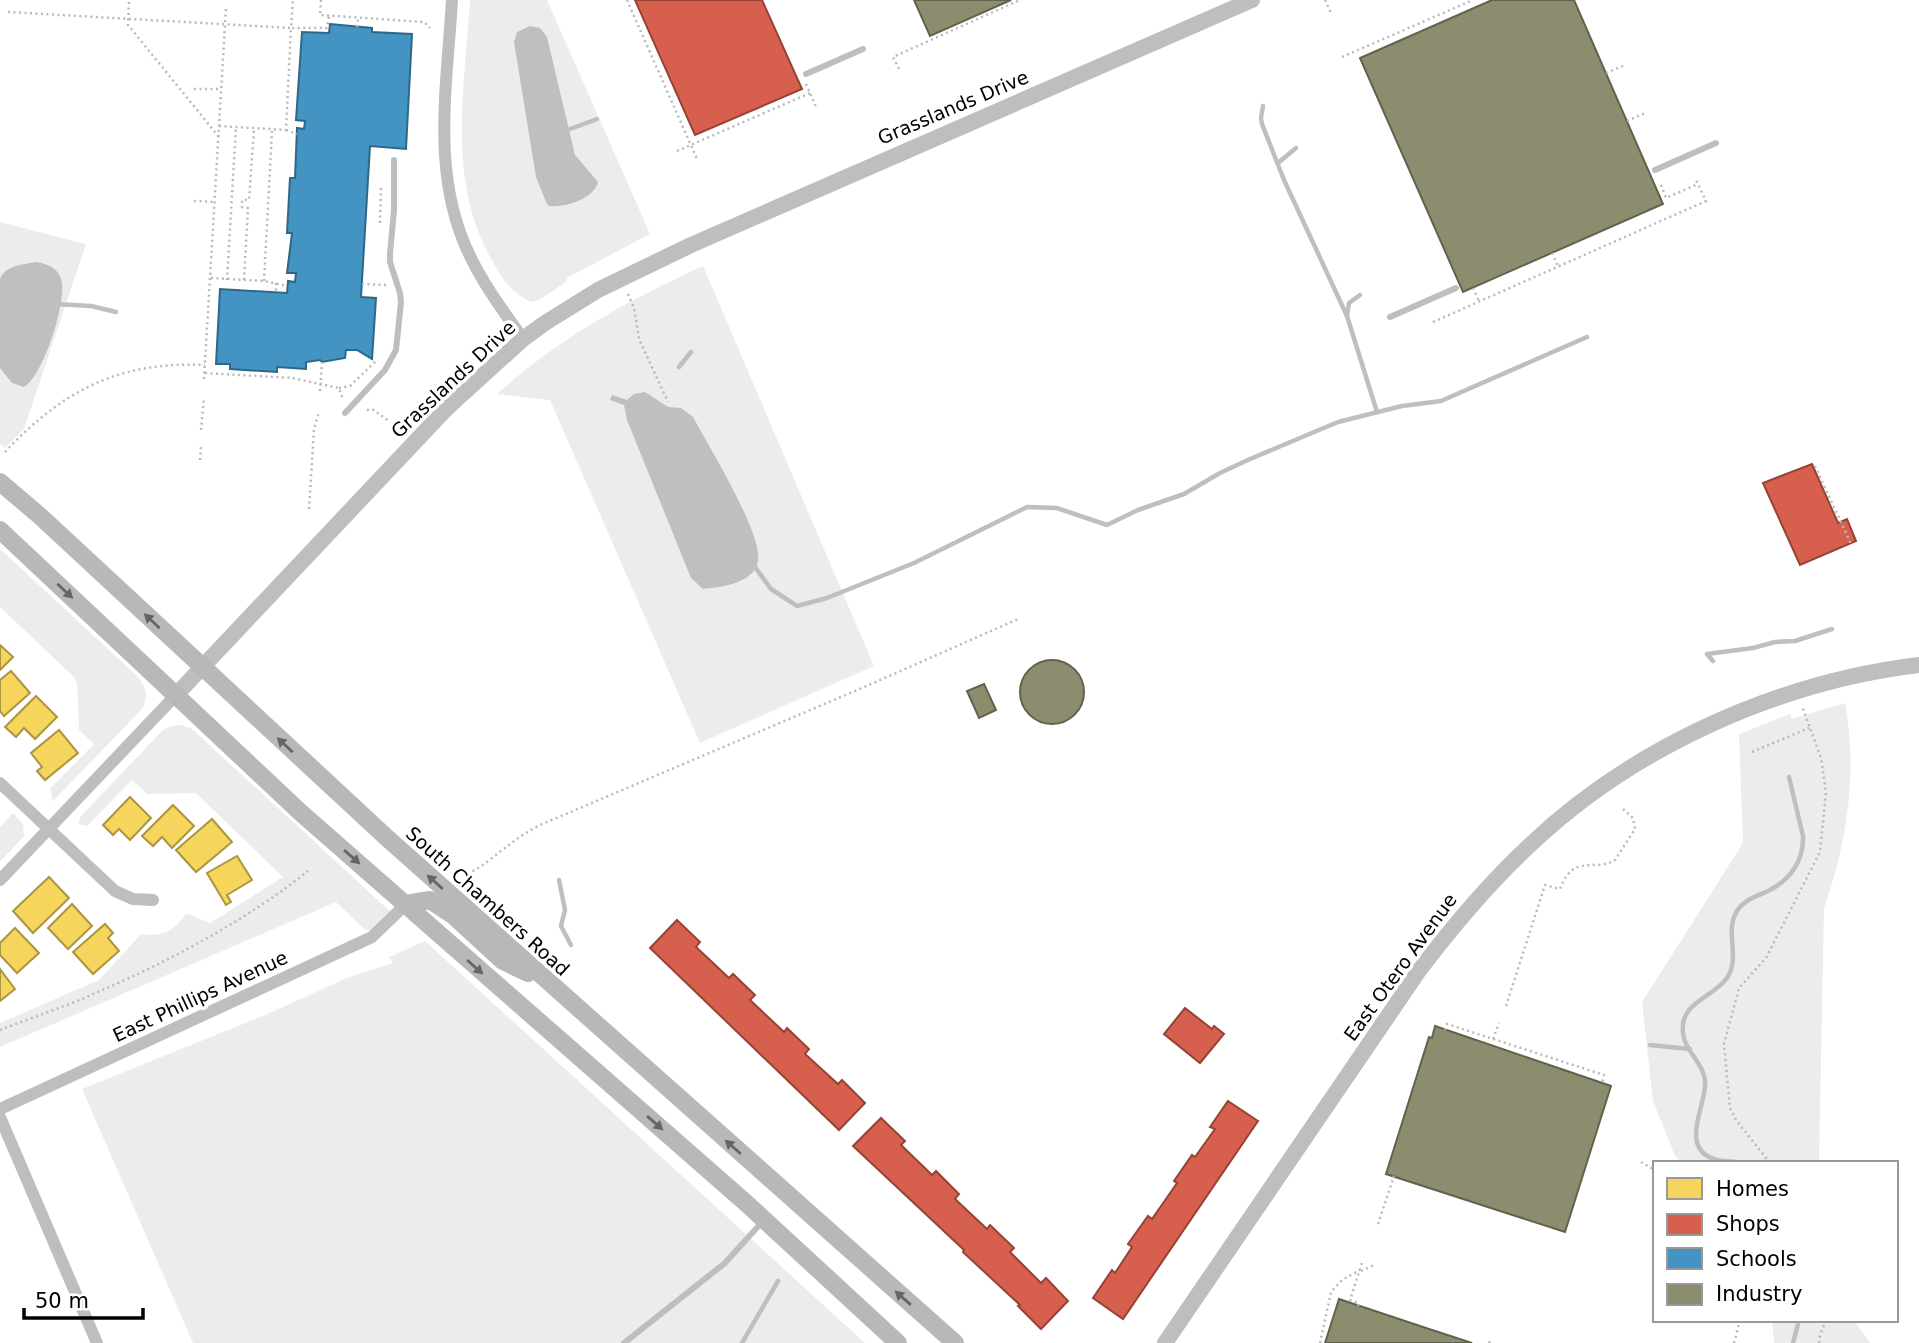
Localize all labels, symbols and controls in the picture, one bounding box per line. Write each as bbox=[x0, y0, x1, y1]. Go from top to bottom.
street label: Grasslands Drive bbox=[874, 65, 1032, 149]
street label: Grasslands Drive bbox=[386, 316, 520, 442]
one-way arrow bbox=[56, 582, 73, 598]
one-way arrow bbox=[144, 613, 161, 629]
one-way arrow bbox=[277, 737, 294, 753]
street label: South Chambers Road bbox=[402, 822, 574, 980]
one-way arrow bbox=[343, 849, 361, 865]
one-way arrow bbox=[426, 874, 444, 890]
street label: East Otero Avenue bbox=[1339, 889, 1461, 1045]
street label: East Phillips Avenue bbox=[109, 946, 291, 1046]
one-way arrow bbox=[466, 959, 484, 975]
one-way arrow bbox=[646, 1115, 664, 1131]
one-way arrow bbox=[724, 1139, 742, 1155]
legend bbox=[1653, 1161, 1898, 1322]
text: Homes bbox=[1716, 1177, 1789, 1201]
text: Shops bbox=[1716, 1212, 1780, 1236]
text: Schools bbox=[1716, 1247, 1797, 1271]
scale bar bbox=[24, 1276, 144, 1320]
text: Industry bbox=[1716, 1282, 1802, 1306]
text: 50 m bbox=[35, 1289, 89, 1313]
one-way arrow bbox=[894, 1290, 912, 1306]

